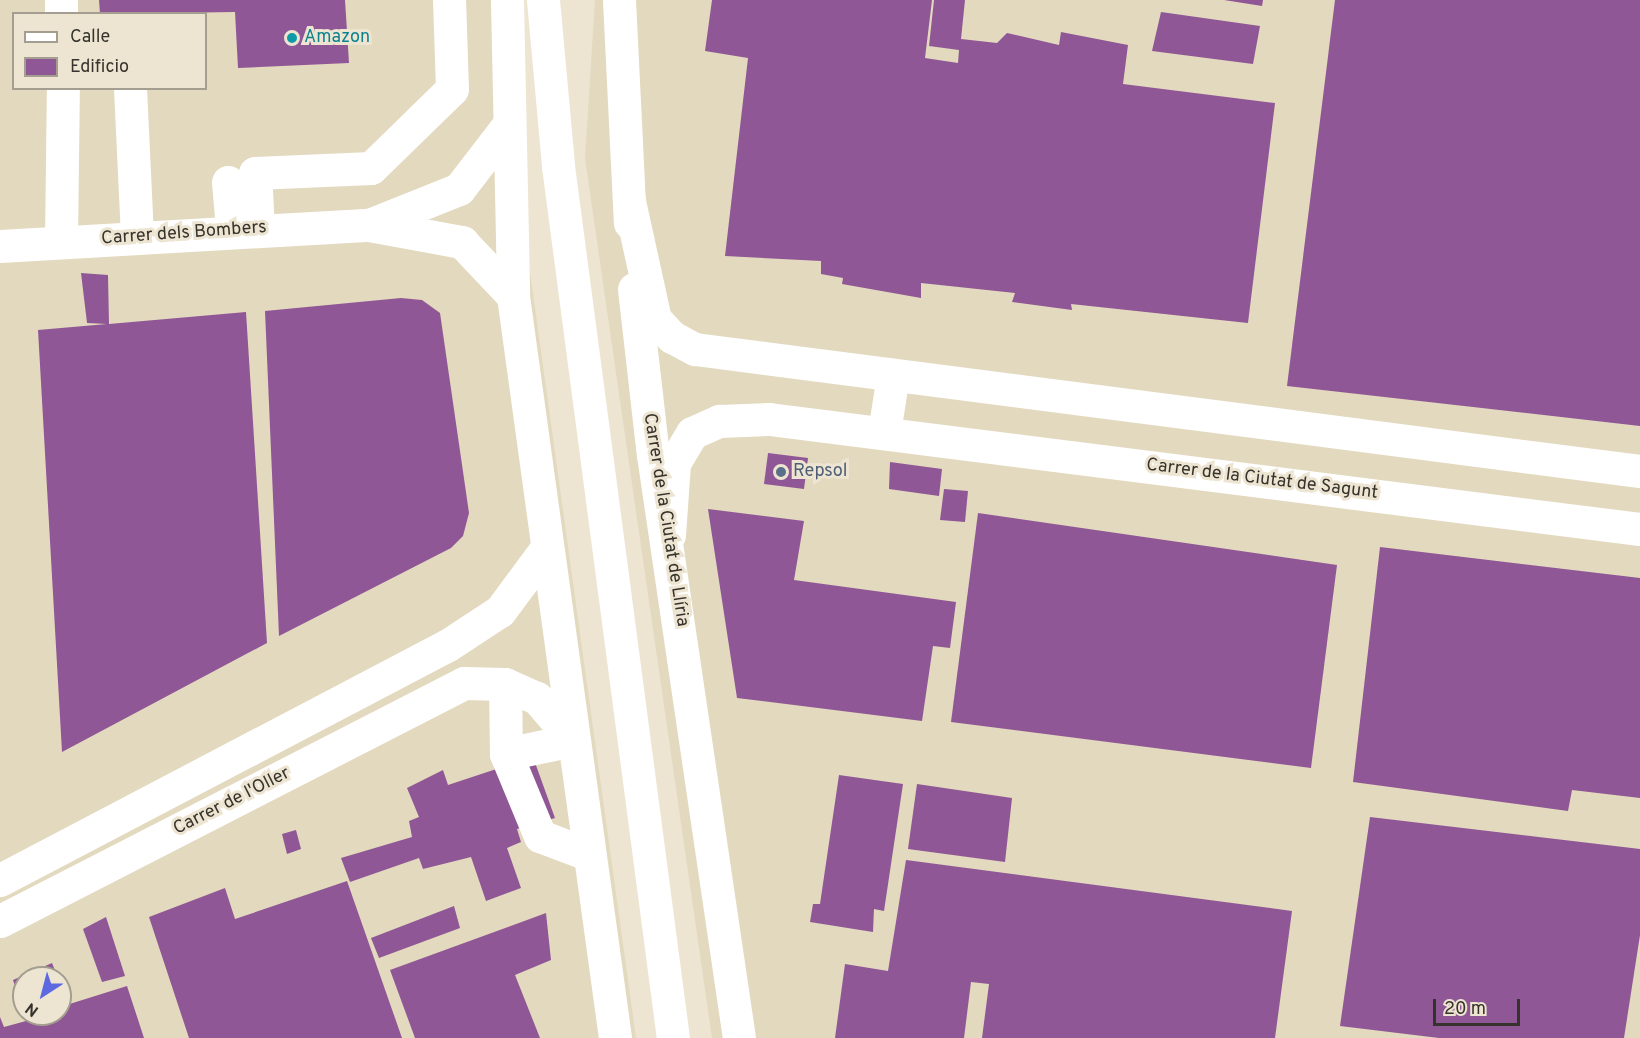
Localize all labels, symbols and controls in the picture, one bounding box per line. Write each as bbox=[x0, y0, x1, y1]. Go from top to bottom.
legend bbox=[12, 12, 207, 90]
text: Calle bbox=[70, 26, 110, 49]
place label: Amazon bbox=[304, 27, 370, 49]
marker: Amazon bbox=[285, 31, 299, 45]
text: Edificio bbox=[70, 56, 129, 79]
street label: Carrer dels Bombers bbox=[101, 217, 267, 251]
street label: Carrer de la Ciutat de Llíria bbox=[637, 412, 693, 628]
street label: Carrer de la Ciutat de Sagunt bbox=[1145, 455, 1379, 505]
place label: Repsol bbox=[793, 461, 847, 483]
marker: Repsol bbox=[774, 465, 788, 479]
street label: Carrer de l'Oller bbox=[170, 763, 294, 841]
north arrow bbox=[12, 966, 72, 1026]
scale bar bbox=[1436, 987, 1523, 1025]
text: N bbox=[22, 997, 43, 1020]
text: 20 m bbox=[1444, 998, 1486, 1021]

